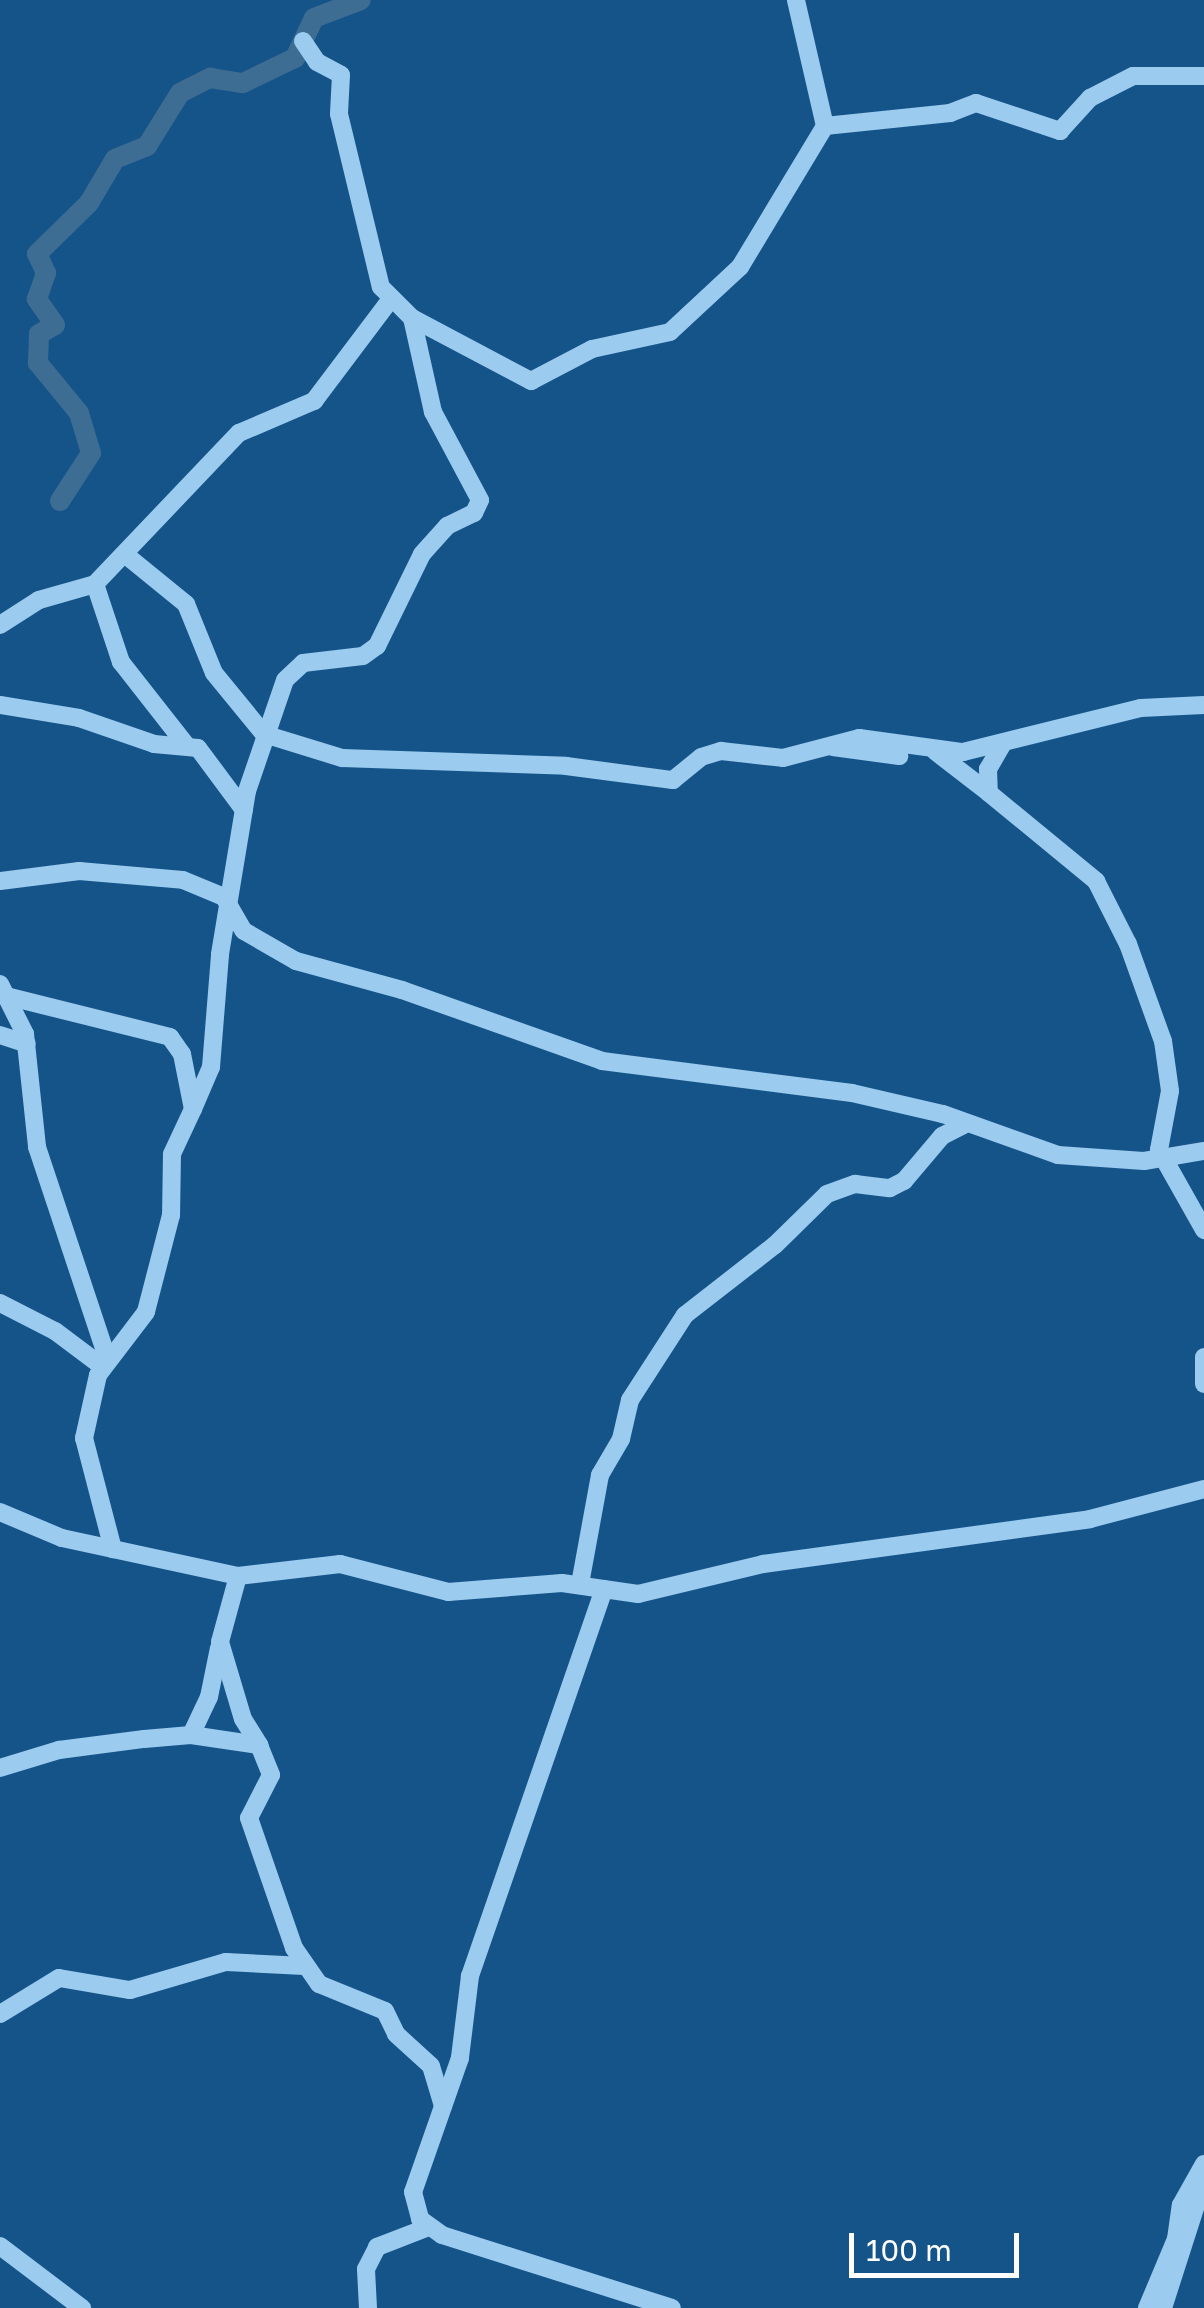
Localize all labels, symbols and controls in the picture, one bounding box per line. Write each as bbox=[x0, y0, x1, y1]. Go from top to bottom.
scale bar bbox=[854, 2213, 1024, 2275]
text: 100 m bbox=[866, 2232, 952, 2268]

